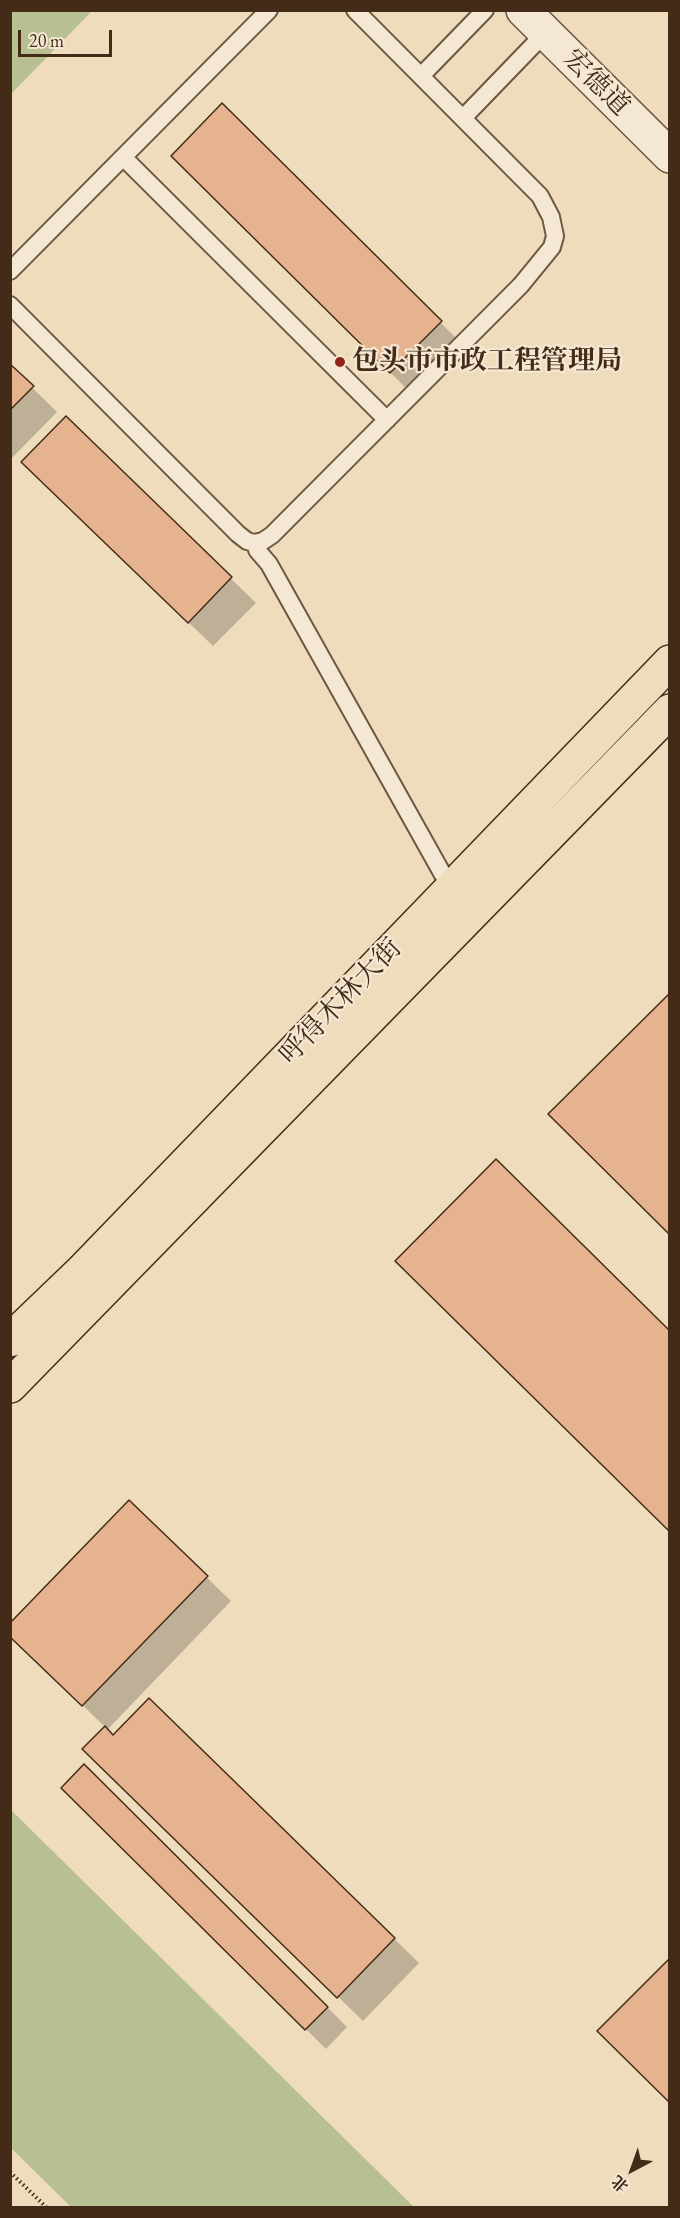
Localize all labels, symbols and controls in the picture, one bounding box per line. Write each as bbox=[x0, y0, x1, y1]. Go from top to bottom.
scale bar bbox=[21, 18, 116, 56]
text: 20 m bbox=[29, 29, 64, 52]
street label: 宏德道 bbox=[556, 43, 636, 123]
place label: 包头市市政工程管理局 bbox=[352, 346, 622, 378]
marker: 包头市市政工程管理局 bbox=[333, 355, 347, 369]
street label: 呼得木林大街 bbox=[273, 932, 409, 1072]
north arrow bbox=[602, 2140, 662, 2200]
text: 北 bbox=[607, 2171, 633, 2197]

